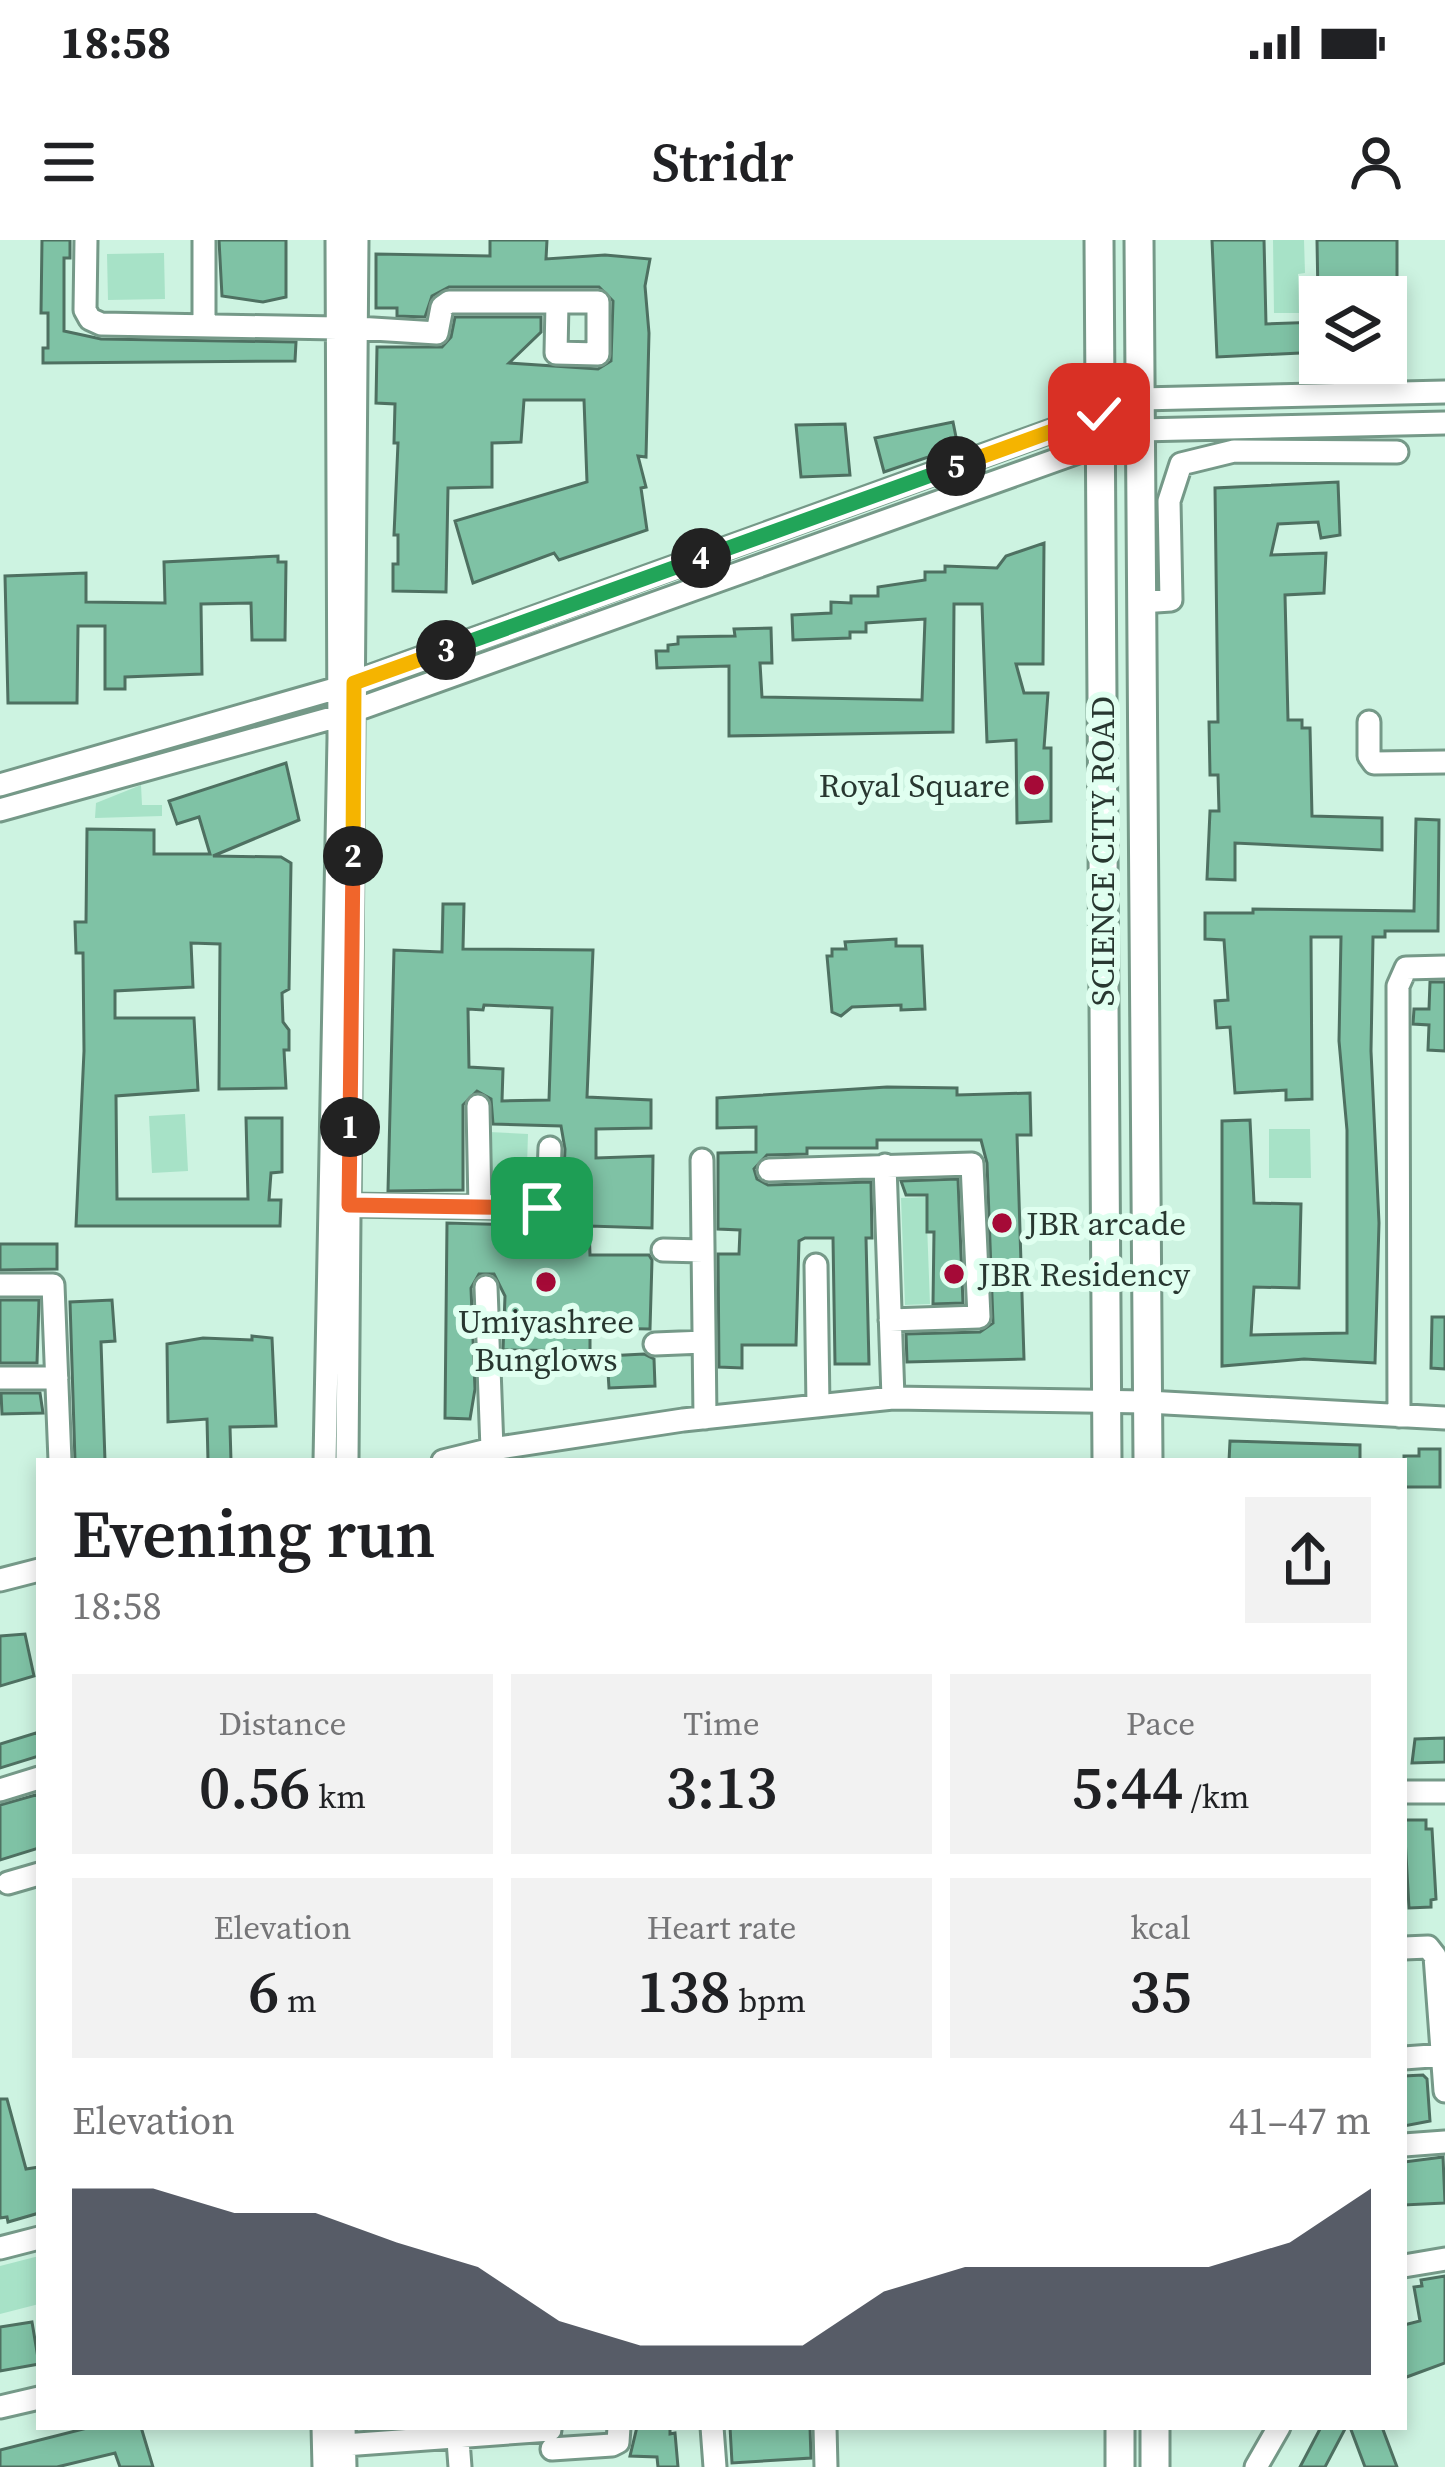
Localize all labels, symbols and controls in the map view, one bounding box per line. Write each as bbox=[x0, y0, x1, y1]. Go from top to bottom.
text: 18:58 bbox=[60, 11, 171, 73]
text: Stridr bbox=[651, 125, 794, 199]
icon: menu bbox=[36, 129, 102, 195]
icon: person bbox=[1343, 129, 1409, 195]
map controls bbox=[1299, 276, 1407, 384]
button: layers bbox=[1299, 276, 1407, 384]
pin bbox=[1048, 363, 1150, 465]
icon: check bbox=[1066, 381, 1132, 447]
pin: 5 bbox=[926, 436, 986, 496]
text: 5 bbox=[947, 443, 965, 488]
pin: 4 bbox=[671, 528, 731, 588]
text: 4 bbox=[692, 535, 710, 580]
pin: 3 bbox=[416, 620, 476, 680]
text: 3 bbox=[437, 627, 455, 672]
street label: SCIENCE CITY ROAD bbox=[1080, 696, 1125, 1006]
place label: Royal Square bbox=[819, 763, 1010, 808]
marker: Royal Square bbox=[1021, 772, 1047, 798]
pin: 2 bbox=[323, 826, 383, 886]
text: 2 bbox=[344, 833, 362, 878]
pin: 1 bbox=[320, 1097, 380, 1157]
text: 1 bbox=[341, 1104, 359, 1149]
pin bbox=[491, 1157, 593, 1259]
icon: arrive bbox=[509, 1175, 575, 1241]
place label: JBR arcade bbox=[1025, 1201, 1186, 1246]
marker: JBR arcade bbox=[989, 1210, 1015, 1236]
place label: JBR Residency bbox=[977, 1252, 1190, 1297]
marker: JBR Residency bbox=[941, 1261, 967, 1287]
marker: Umiyashree Bunglows bbox=[533, 1269, 559, 1295]
place label: Umiyashree Bunglows bbox=[458, 1299, 634, 1382]
text: Evening run bbox=[72, 1489, 436, 1579]
button: share bbox=[1245, 1497, 1371, 1623]
text: 18:58 bbox=[72, 1579, 162, 1632]
text: Distance bbox=[219, 1701, 346, 1746]
text: Time bbox=[683, 1701, 760, 1746]
text: Pace bbox=[1126, 1701, 1195, 1746]
text: 0.56 bbox=[199, 1746, 311, 1828]
text: 3:13 bbox=[666, 1746, 777, 1828]
text: 5:44 bbox=[1072, 1746, 1183, 1828]
text: km bbox=[311, 1774, 366, 1819]
text: /km bbox=[1183, 1774, 1249, 1819]
text: Elevation bbox=[214, 1905, 351, 1950]
text: Heart rate bbox=[647, 1905, 796, 1950]
text: kcal bbox=[1130, 1905, 1191, 1950]
text: 6 bbox=[248, 1950, 279, 2032]
text: 138 bbox=[637, 1950, 731, 2032]
text: 35 bbox=[1129, 1950, 1192, 2032]
text: m bbox=[279, 1978, 317, 2023]
text: bpm bbox=[731, 1978, 806, 2023]
text: Elevation bbox=[72, 2094, 235, 2147]
text: 41–47 m bbox=[1229, 2094, 1371, 2147]

